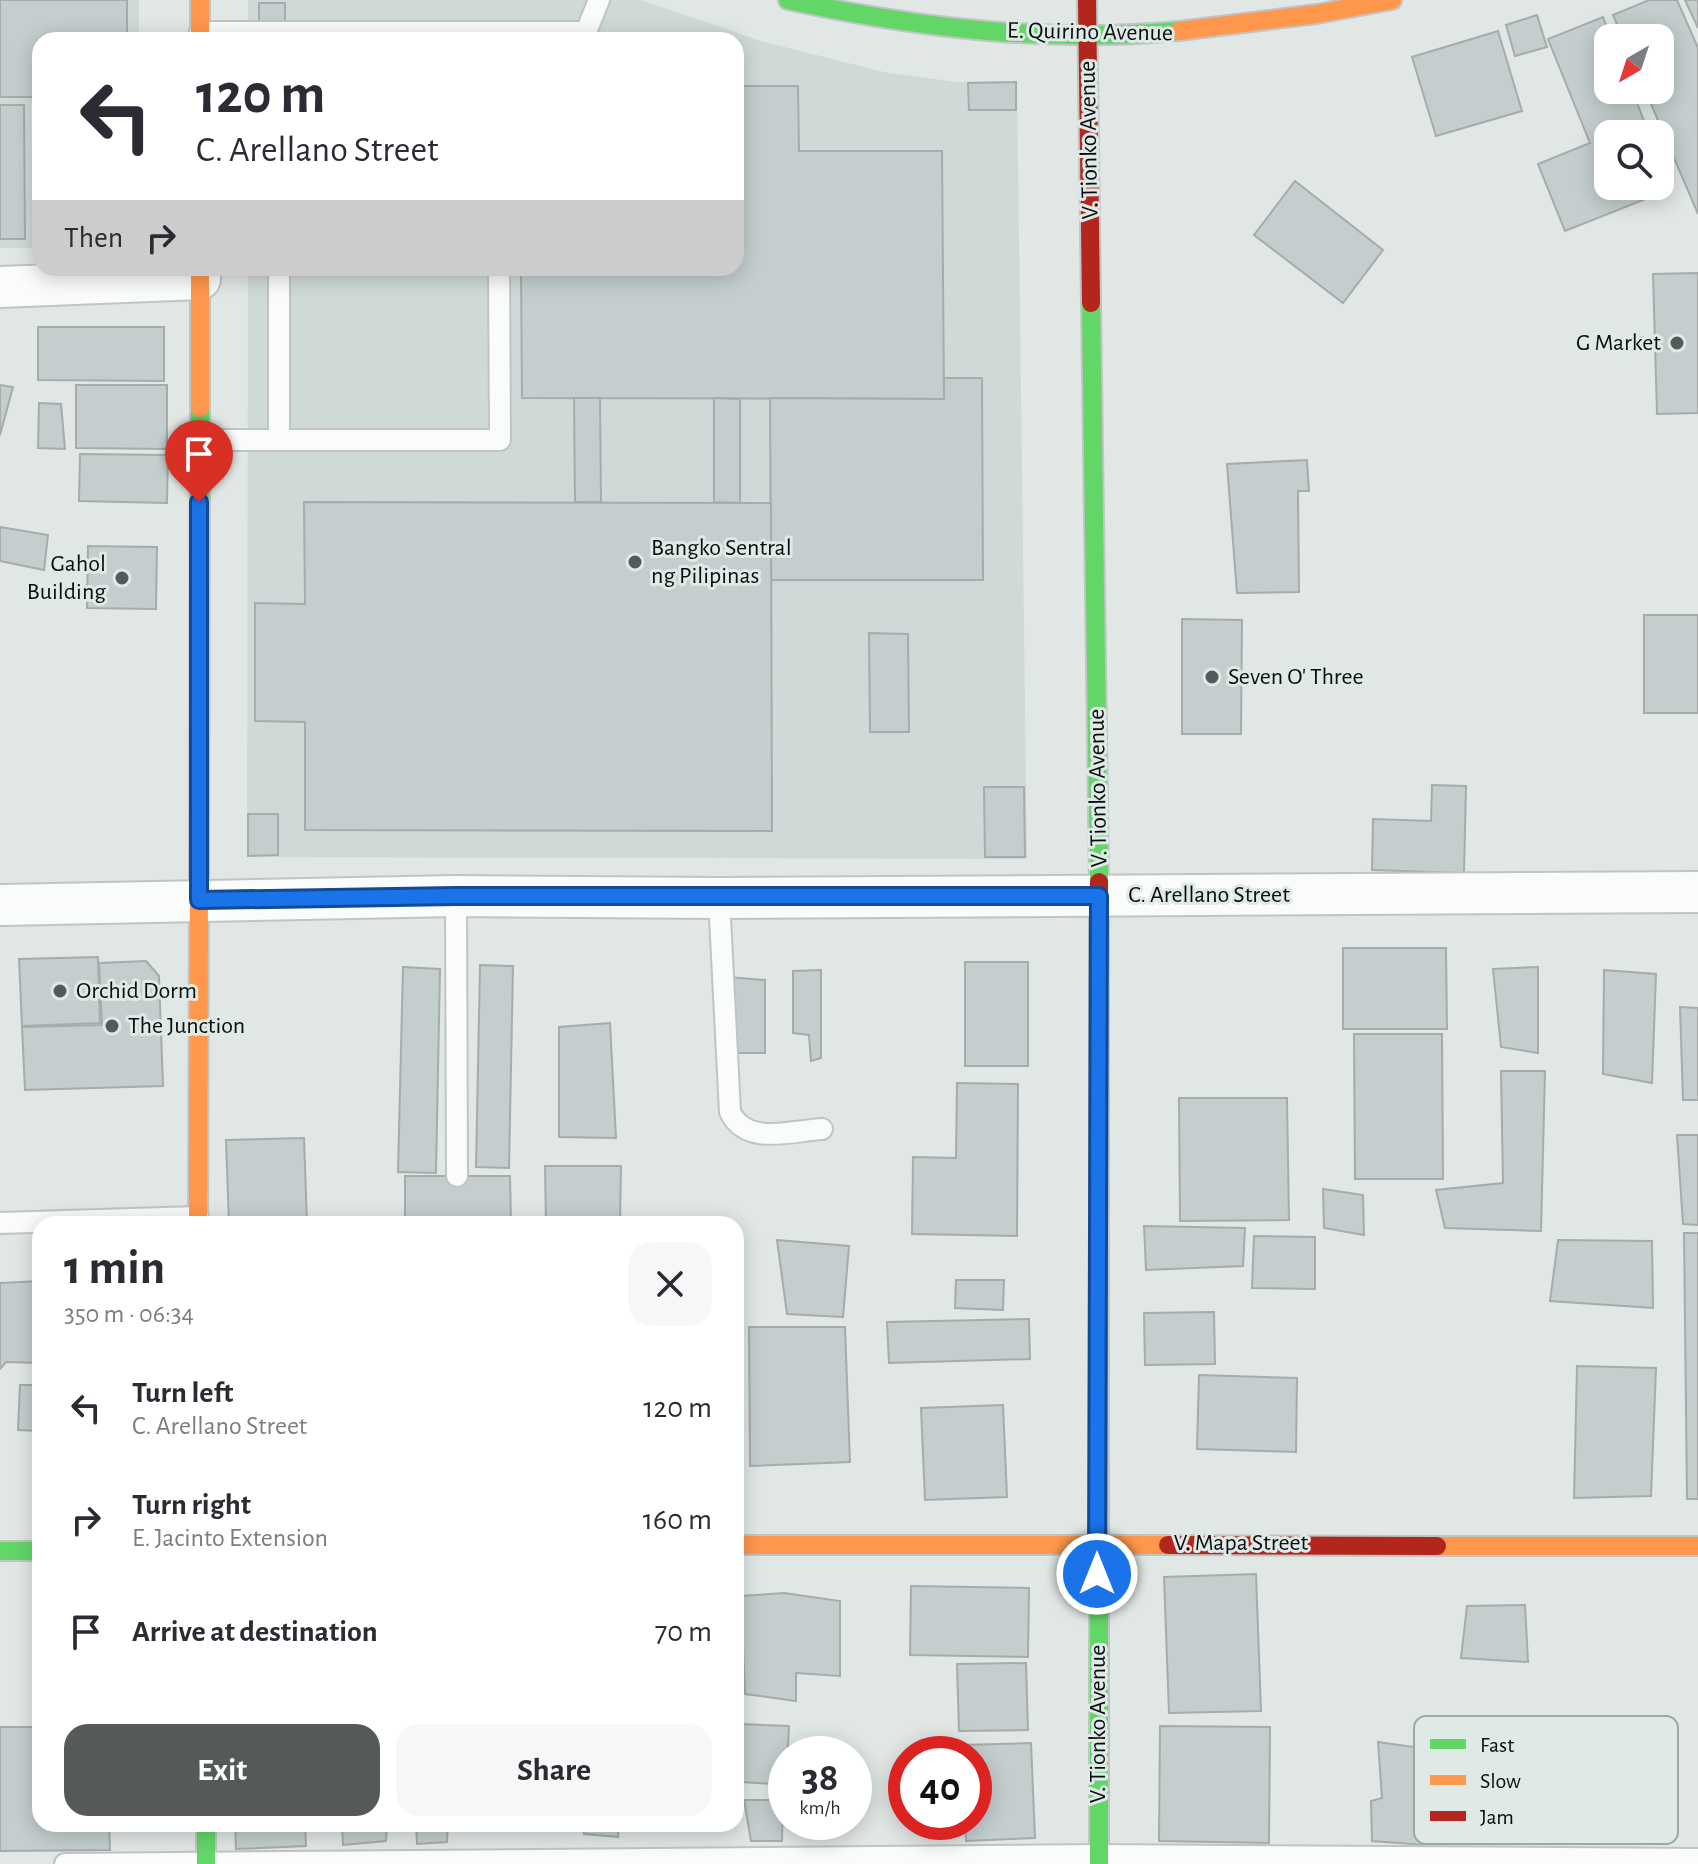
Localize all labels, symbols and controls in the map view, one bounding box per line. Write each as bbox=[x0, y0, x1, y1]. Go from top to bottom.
street label: E. Quirino Avenue bbox=[1007, 19, 1173, 45]
north arrow bbox=[1594, 24, 1674, 104]
map controls bbox=[1594, 24, 1674, 200]
street label: V. Tionko Avenue bbox=[1076, 61, 1102, 219]
icon: left bbox=[64, 64, 168, 168]
text: 120 m bbox=[196, 67, 325, 123]
button: search bbox=[1594, 120, 1674, 200]
text: C. Arellano Street bbox=[196, 132, 439, 168]
icon: right bbox=[139, 216, 183, 260]
text: Then bbox=[64, 223, 123, 253]
place label: G Market bbox=[1576, 331, 1661, 355]
marker: G Market bbox=[1668, 334, 1686, 352]
pin bbox=[165, 420, 233, 502]
icon: arrive bbox=[177, 432, 221, 476]
place label: Bangko Sentral ng Pilipinas bbox=[651, 536, 792, 588]
place label: Gahol Building bbox=[27, 552, 106, 604]
marker: Bangko Sentral ng Pilipinas bbox=[626, 553, 644, 571]
marker: Gahol Building bbox=[113, 569, 131, 587]
place label: Seven O' Three bbox=[1228, 665, 1364, 689]
marker: Seven O' Three bbox=[1203, 668, 1221, 686]
street label: V. Tionko Avenue bbox=[1085, 709, 1111, 867]
street label: C. Arellano Street bbox=[1128, 883, 1290, 907]
place label: Orchid Dorm bbox=[76, 979, 197, 1003]
marker: Orchid Dorm bbox=[51, 982, 69, 1000]
place label: The Junction bbox=[128, 1014, 245, 1038]
marker: The Junction bbox=[103, 1017, 121, 1035]
button: close bbox=[628, 1242, 712, 1326]
text: 1 min bbox=[64, 1245, 165, 1293]
text: 350 m · 06:34 bbox=[64, 1301, 194, 1327]
text: Turn left bbox=[132, 1378, 233, 1408]
icon: left bbox=[64, 1386, 108, 1430]
text: 120 m bbox=[643, 1393, 712, 1423]
text: C. Arellano Street bbox=[132, 1413, 307, 1439]
text: Turn right bbox=[132, 1490, 251, 1520]
icon: right bbox=[64, 1498, 108, 1542]
text: 160 m bbox=[643, 1505, 712, 1535]
text: E. Jacinto Extension bbox=[132, 1525, 328, 1551]
street label: V. Mapa Street bbox=[1174, 1531, 1309, 1555]
position arrow bbox=[1055, 1532, 1139, 1616]
icon: arrive bbox=[64, 1610, 108, 1654]
text: Arrive at destination bbox=[132, 1617, 378, 1647]
text: 70 m bbox=[655, 1617, 712, 1647]
street label: V. Tionko Avenue bbox=[1086, 1645, 1110, 1803]
legend bbox=[1414, 1716, 1678, 1844]
button: Exit bbox=[64, 1724, 380, 1816]
button: Share bbox=[396, 1724, 712, 1816]
text: Fast bbox=[1480, 1734, 1514, 1756]
speed limit sign: 40 bbox=[888, 1736, 992, 1840]
text: 38 bbox=[802, 1758, 838, 1798]
text: Slow bbox=[1480, 1770, 1521, 1792]
text: km/h bbox=[799, 1798, 841, 1818]
text: Jam bbox=[1480, 1806, 1514, 1828]

